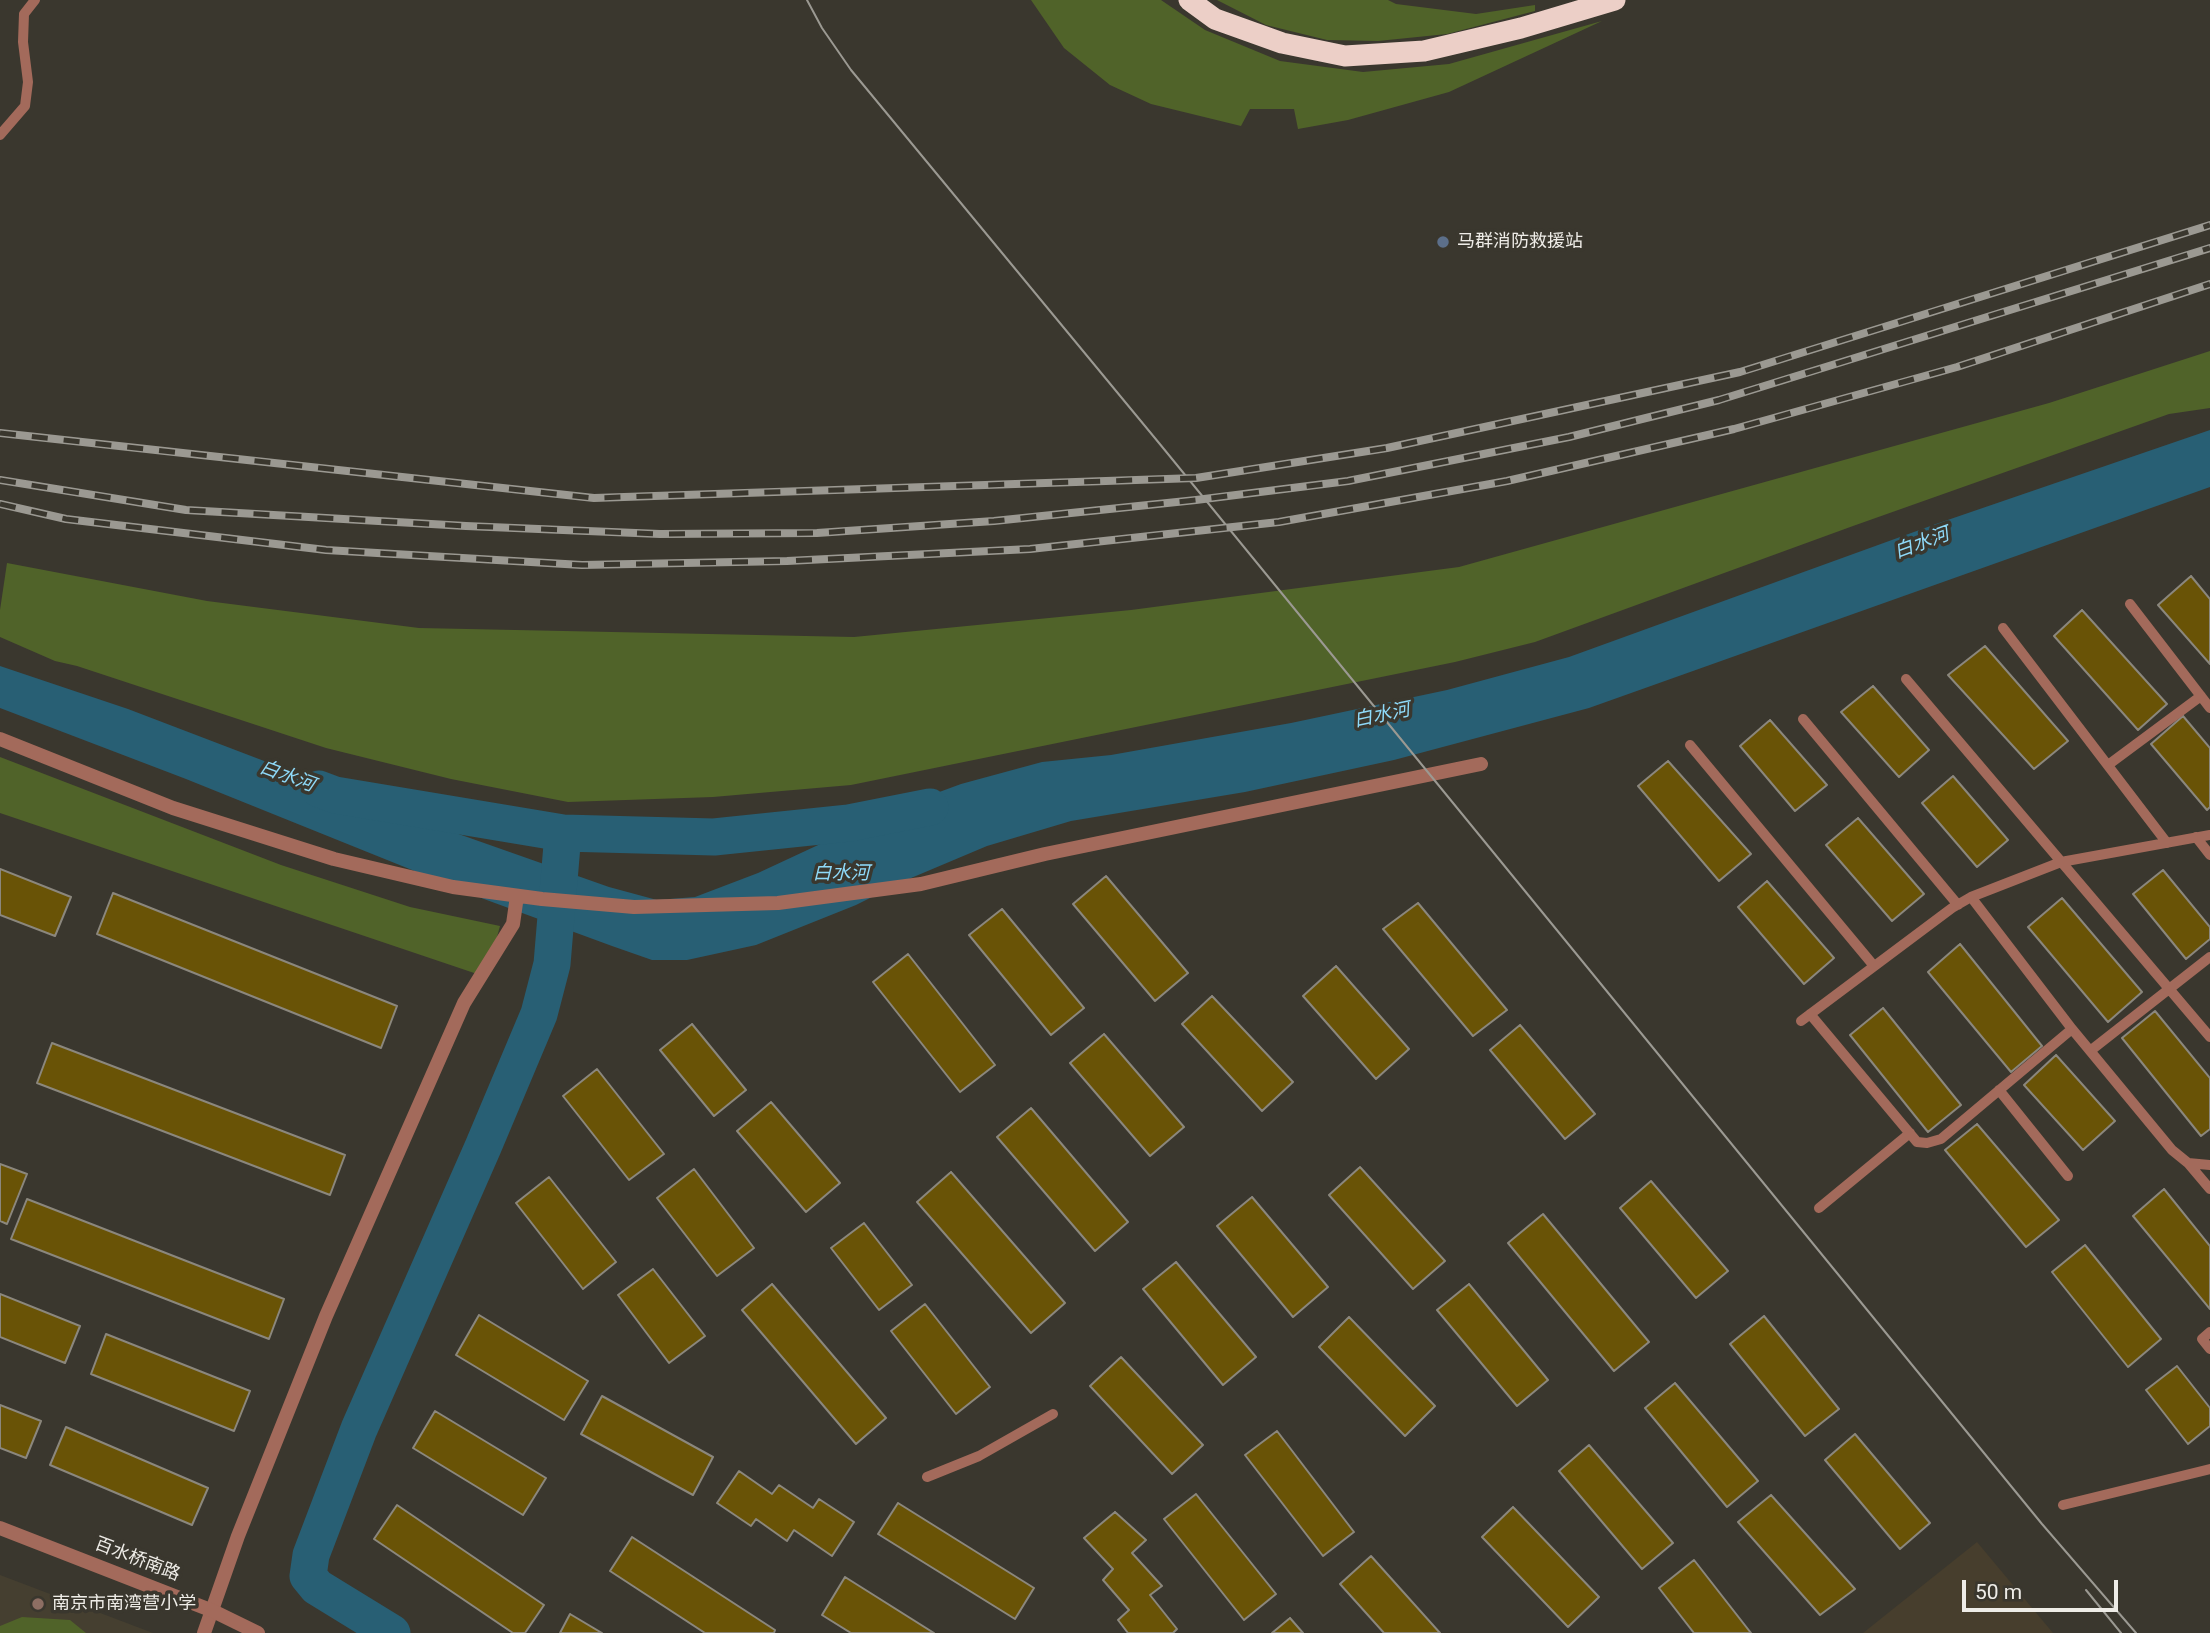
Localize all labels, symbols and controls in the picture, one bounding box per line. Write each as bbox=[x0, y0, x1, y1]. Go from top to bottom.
place label: 马群消防救援站 bbox=[1457, 231, 1583, 253]
marker: 马群消防救援站 bbox=[1435, 234, 1451, 250]
water label: 白水河 bbox=[1891, 524, 1953, 564]
water label: 白水河 bbox=[1352, 699, 1412, 733]
water label: 白水河 bbox=[256, 757, 318, 797]
water label: 白水河 bbox=[813, 863, 869, 885]
street label: 百水桥南路 bbox=[91, 1534, 183, 1586]
scale bar bbox=[1965, 1566, 2121, 1610]
text: 50 m bbox=[1975, 1580, 2022, 1604]
place label: 南京市南湾营小学 bbox=[52, 1593, 196, 1615]
marker: 南京市南湾营小学 bbox=[30, 1596, 46, 1612]

